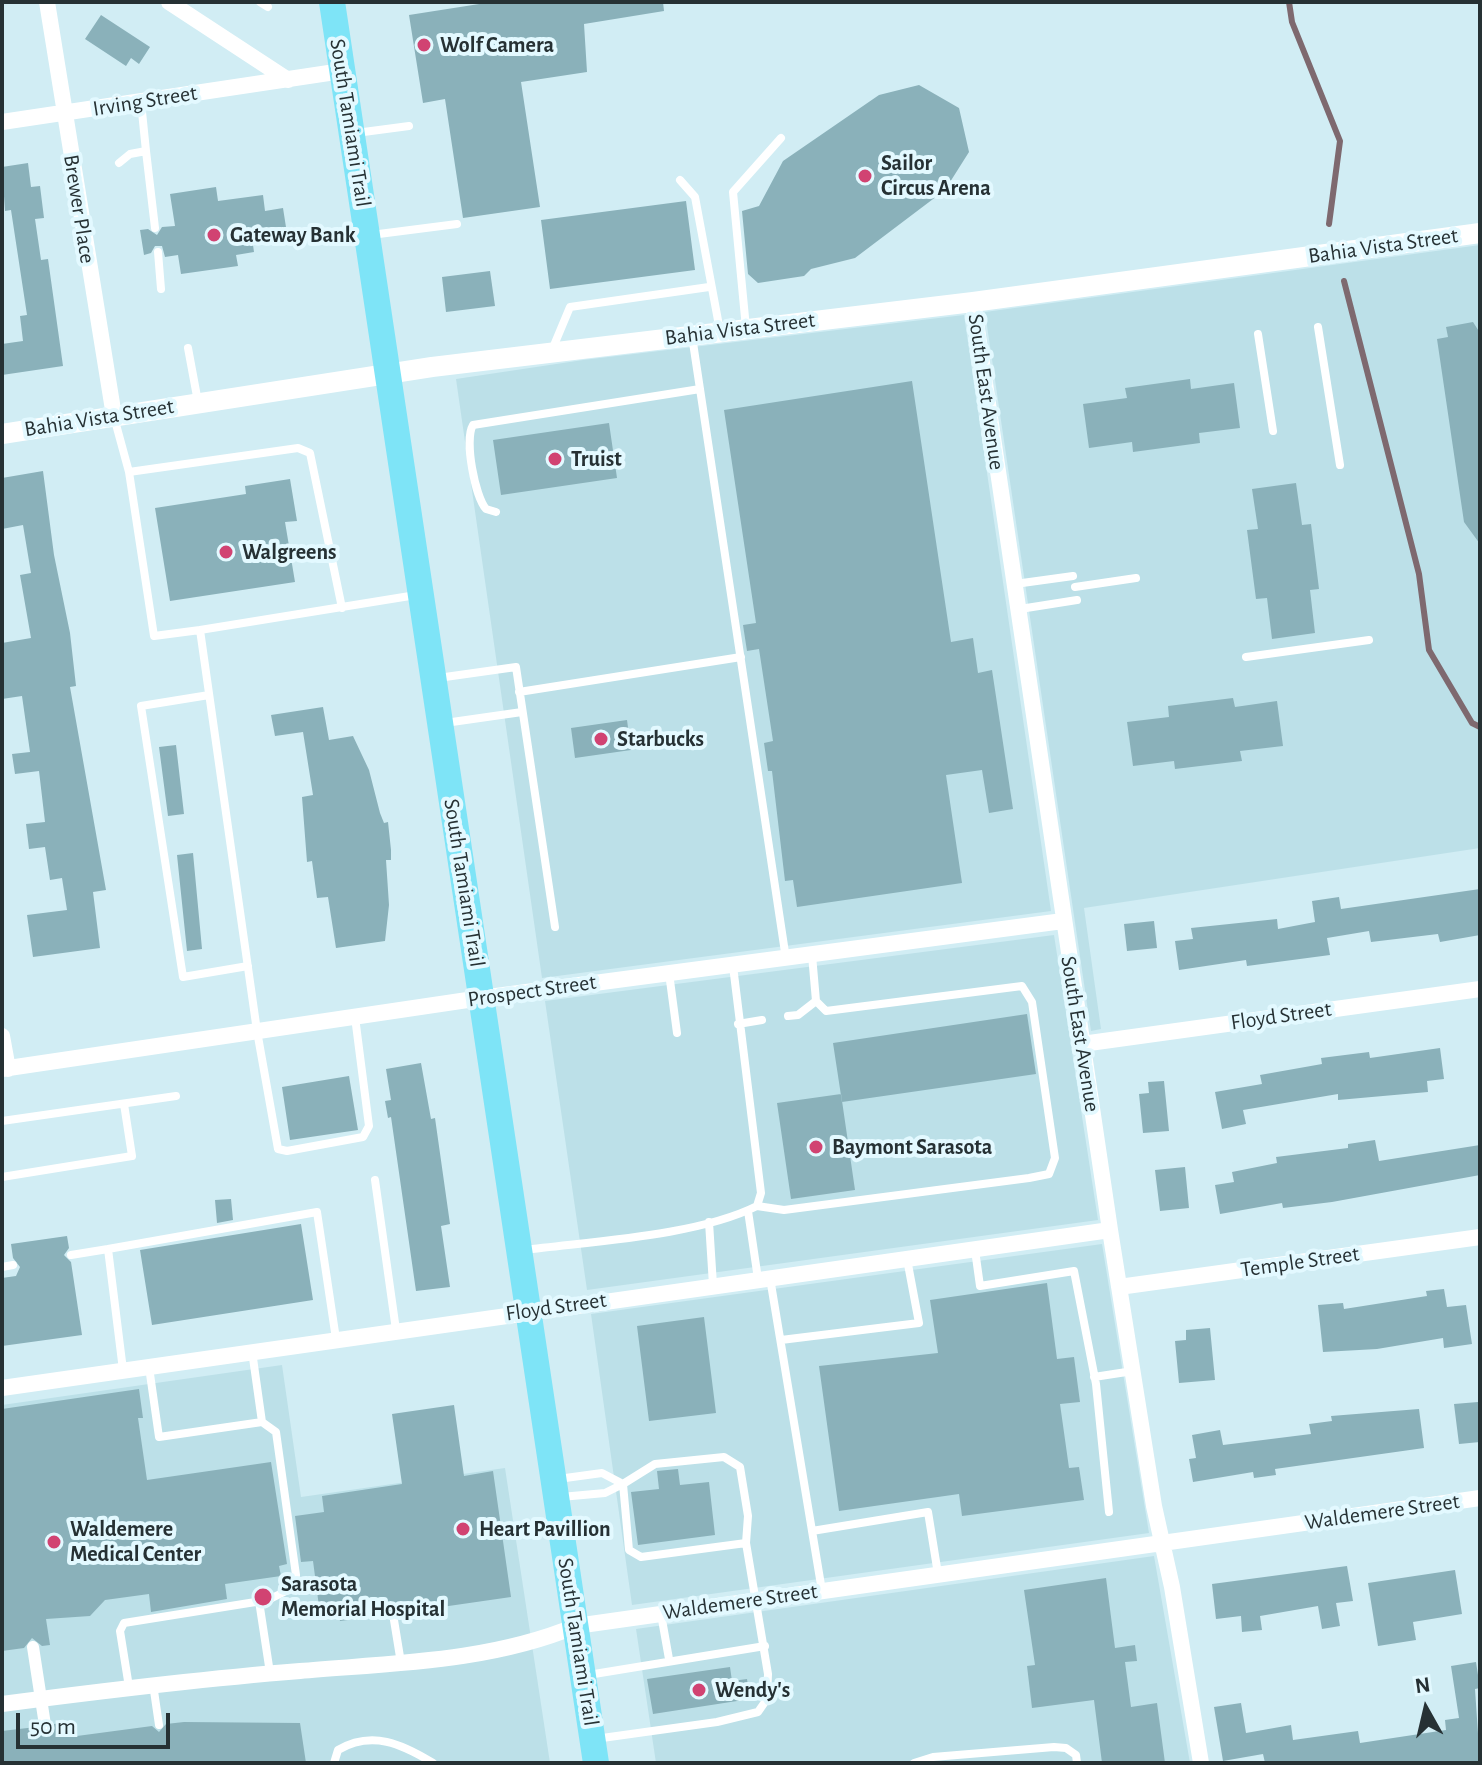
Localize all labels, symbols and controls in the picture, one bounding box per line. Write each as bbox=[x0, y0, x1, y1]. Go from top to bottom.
place label: Wolf Camera bbox=[440, 32, 554, 58]
marker: Wolf Camera bbox=[415, 36, 433, 54]
street label: South Tamiami Trail bbox=[324, 37, 376, 209]
street label: Irving Street bbox=[91, 80, 199, 122]
place label: Sailor Circus Arena bbox=[881, 150, 991, 202]
street label: Brewer Place bbox=[57, 153, 101, 265]
marker: Sailor Circus Arena bbox=[856, 167, 874, 185]
place label: Gateway Bank bbox=[230, 222, 356, 248]
street label: Bahia Vista Street bbox=[1306, 222, 1460, 270]
marker: Gateway Bank bbox=[205, 226, 223, 244]
street label: Bahia Vista Street bbox=[663, 307, 817, 351]
street label: South East Avenue bbox=[962, 312, 1010, 472]
street label: Bahia Vista Street bbox=[22, 393, 176, 443]
place label: Truist bbox=[571, 446, 622, 472]
marker: Truist bbox=[546, 450, 564, 468]
place label: Walgreens bbox=[242, 539, 336, 565]
marker: Walgreens bbox=[217, 543, 235, 561]
place label: Starbucks bbox=[617, 726, 704, 752]
marker: Starbucks bbox=[592, 730, 610, 748]
street label: South Tamiami Trail bbox=[438, 797, 490, 969]
street label: South East Avenue bbox=[1055, 954, 1105, 1114]
street label: Prospect Street bbox=[466, 969, 598, 1013]
street label: Floyd Street bbox=[1229, 996, 1333, 1036]
place label: Baymont Sarasota bbox=[832, 1134, 992, 1160]
marker: Baymont Sarasota bbox=[807, 1138, 825, 1156]
street label: Temple Street bbox=[1239, 1241, 1361, 1283]
street label: Floyd Street bbox=[504, 1287, 608, 1327]
street label: Waldemere Street bbox=[1303, 1488, 1461, 1536]
place label: Waldemere Medical Center bbox=[70, 1516, 201, 1568]
place label: Heart Pavillion bbox=[479, 1516, 611, 1542]
marker: Heart Pavillion bbox=[454, 1520, 472, 1538]
marker: Waldemere Medical Center bbox=[45, 1533, 63, 1551]
street label: South Tamiami Trail bbox=[552, 1556, 604, 1728]
place label: Sarasota Memorial Hospital bbox=[281, 1571, 445, 1622]
street label: Waldemere Street bbox=[661, 1578, 819, 1626]
marker: Sarasota Memorial Hospital bbox=[252, 1586, 274, 1608]
north arrow bbox=[1386, 1669, 1466, 1749]
text: N bbox=[1414, 1673, 1432, 1697]
place label: Wendy's bbox=[715, 1677, 790, 1703]
marker: Wendy's bbox=[690, 1681, 708, 1699]
scale bar bbox=[20, 1697, 174, 1747]
text: 50 m bbox=[30, 1715, 76, 1739]

